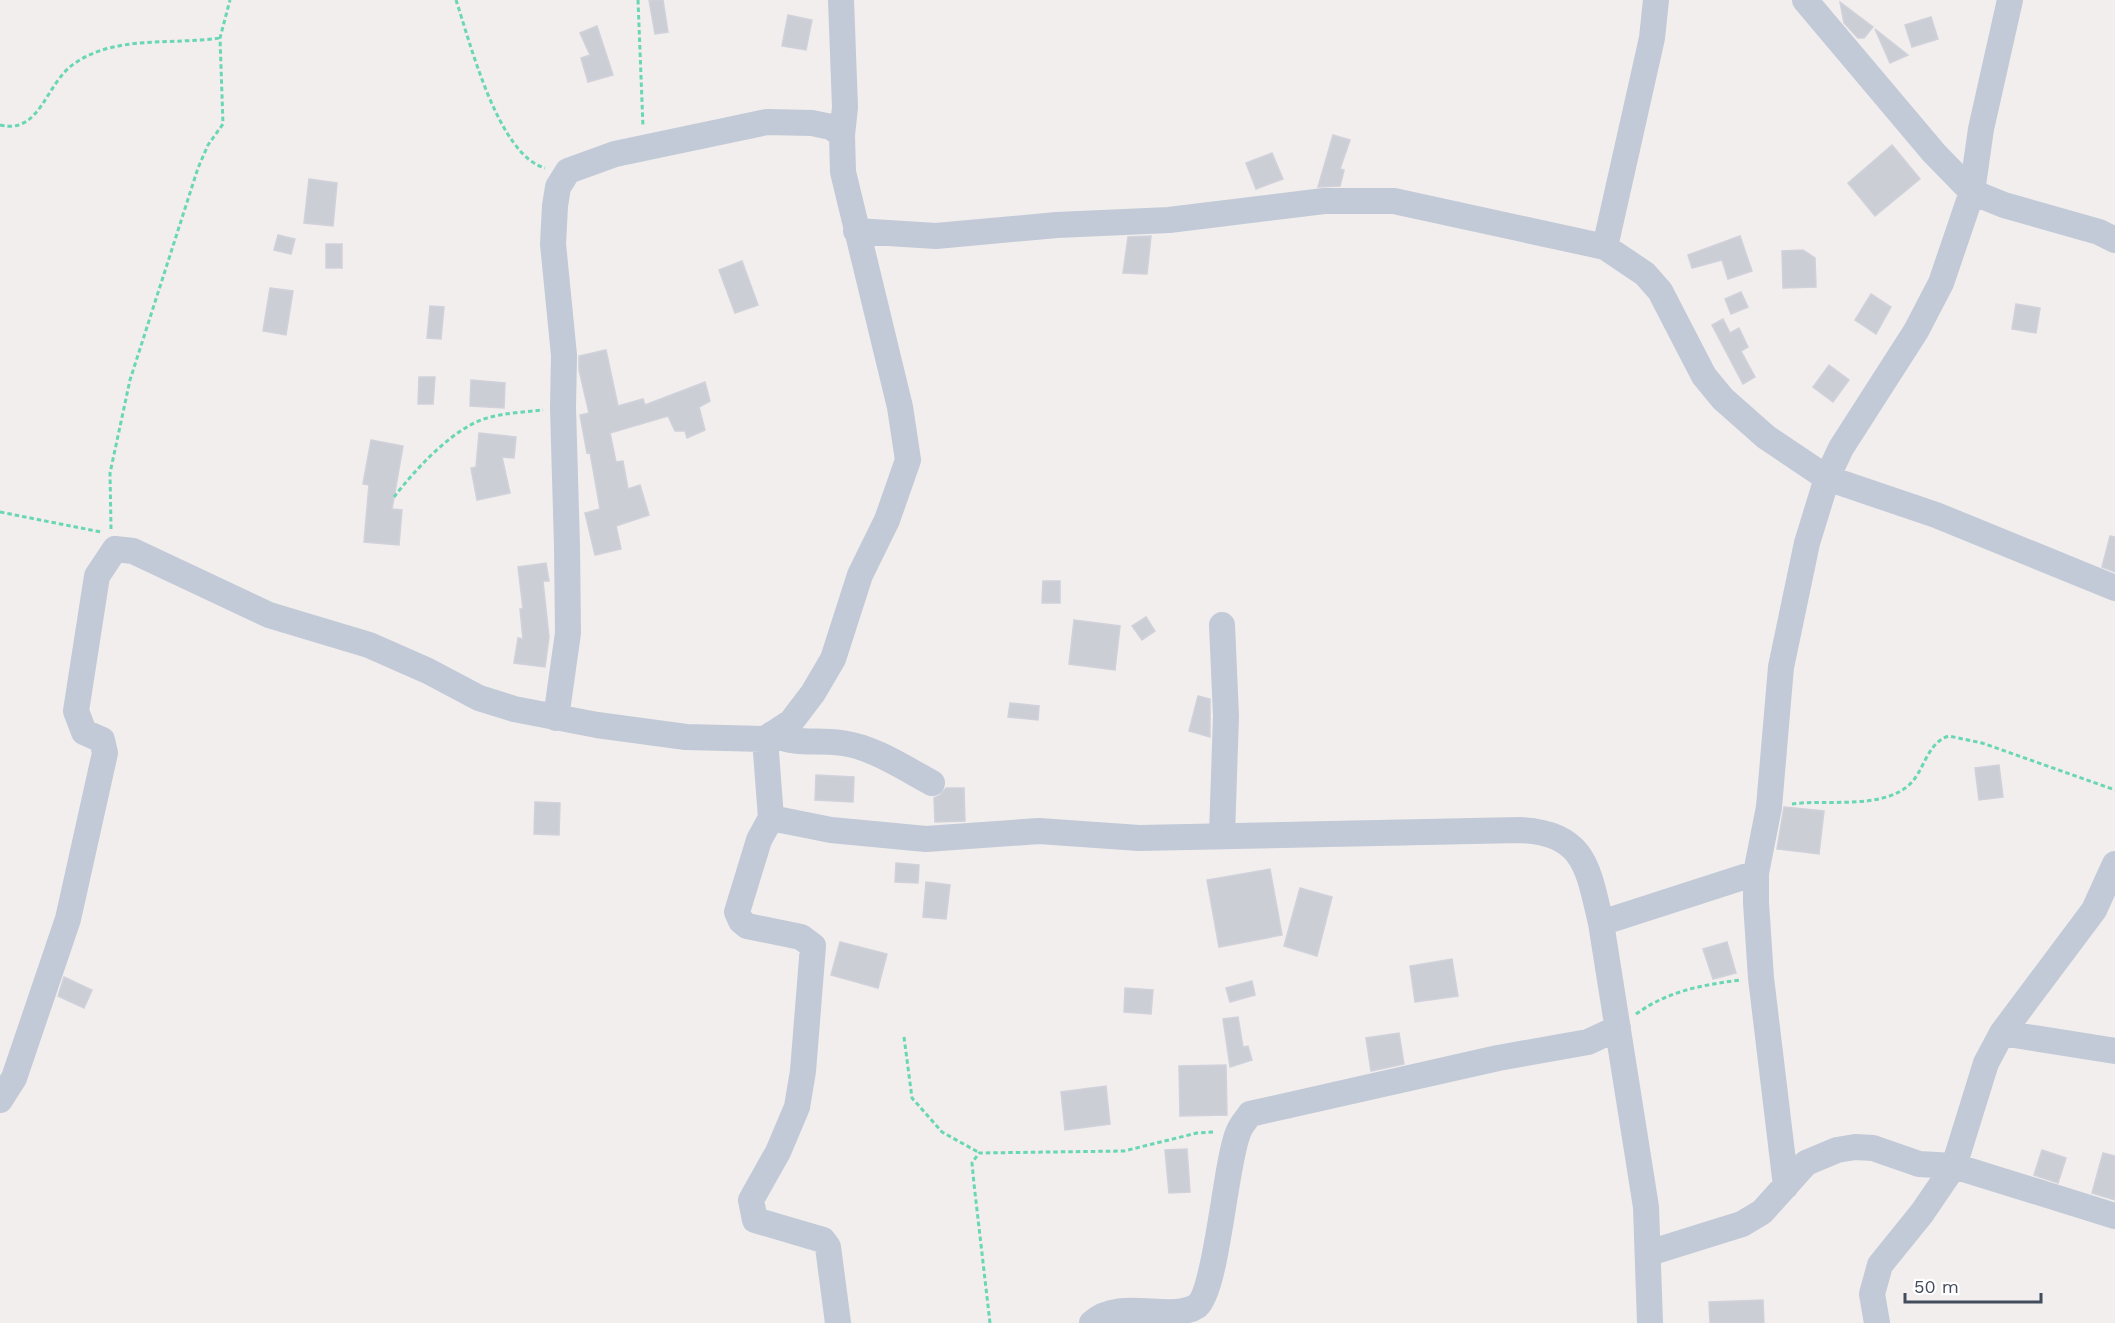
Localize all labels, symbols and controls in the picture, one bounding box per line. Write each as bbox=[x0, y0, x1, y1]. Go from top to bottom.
scale bar bbox=[1905, 1266, 2042, 1304]
text: 50 m bbox=[1914, 1276, 1959, 1297]

